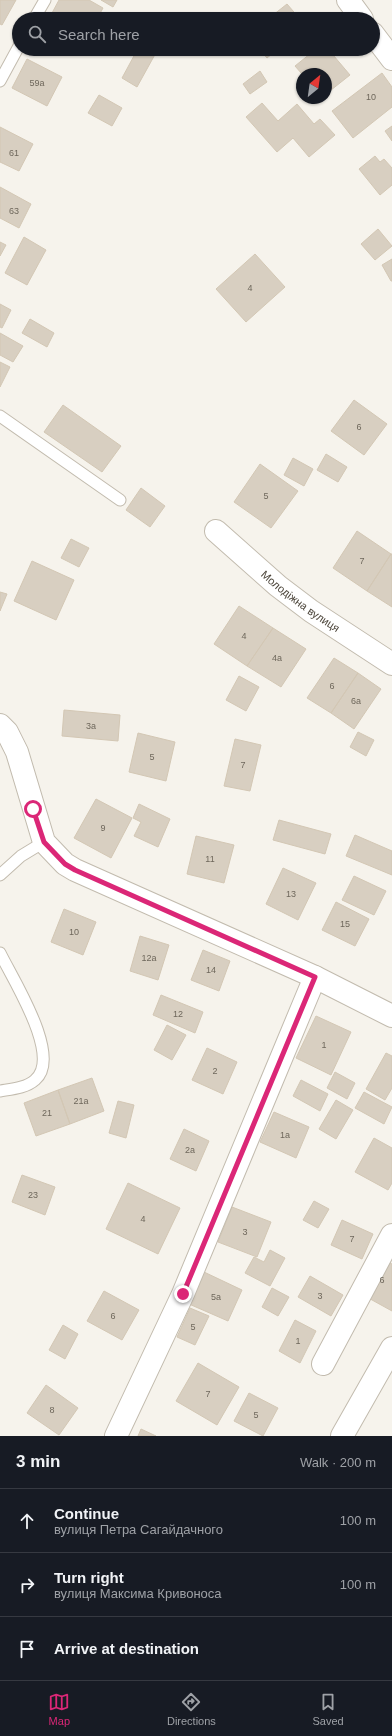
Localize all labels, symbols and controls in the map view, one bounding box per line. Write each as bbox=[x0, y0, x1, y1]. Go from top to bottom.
search box bbox=[12, 12, 380, 56]
icon: search bbox=[26, 23, 48, 45]
text: Search here bbox=[58, 26, 140, 43]
north arrow bbox=[296, 68, 332, 104]
house number: 59а bbox=[29, 78, 45, 88]
house number: 10 bbox=[366, 92, 376, 102]
house number: 61 bbox=[9, 148, 19, 158]
house number: 63 bbox=[9, 206, 19, 216]
house number: 4 bbox=[247, 283, 253, 293]
house number: 6 bbox=[356, 422, 362, 432]
house number: 5 bbox=[263, 491, 269, 501]
house number: 7 bbox=[359, 556, 365, 566]
street label: Молодіжна вулиця bbox=[259, 568, 342, 634]
house number: 4 bbox=[241, 631, 247, 641]
house number: 4а bbox=[272, 653, 282, 663]
house number: 6 bbox=[329, 681, 335, 691]
house number: 6а bbox=[351, 696, 361, 706]
house number: 3а bbox=[86, 721, 96, 731]
house number: 5 bbox=[149, 752, 155, 762]
house number: 7 bbox=[240, 760, 246, 770]
route start bbox=[24, 800, 42, 818]
house number: 9 bbox=[100, 823, 106, 833]
house number: 11 bbox=[205, 854, 215, 864]
house number: 13 bbox=[286, 889, 296, 899]
house number: 15 bbox=[340, 919, 350, 929]
house number: 10 bbox=[69, 927, 79, 937]
house number: 12а bbox=[141, 953, 157, 963]
house number: 14 bbox=[206, 965, 216, 975]
house number: 12 bbox=[173, 1009, 183, 1019]
house number: 1 bbox=[321, 1040, 327, 1050]
house number: 2 bbox=[212, 1066, 218, 1076]
house number: 21а bbox=[73, 1096, 89, 1106]
house number: 21 bbox=[42, 1108, 52, 1118]
house number: 1а bbox=[280, 1130, 290, 1140]
house number: 2а bbox=[185, 1145, 195, 1155]
house number: 23 bbox=[28, 1190, 38, 1200]
house number: 4 bbox=[140, 1214, 146, 1224]
house number: 3 bbox=[242, 1227, 248, 1237]
house number: 7 bbox=[349, 1234, 355, 1244]
house number: 6 bbox=[379, 1275, 385, 1285]
route end bbox=[174, 1285, 192, 1303]
house number: 3 bbox=[317, 1291, 323, 1301]
house number: 5а bbox=[211, 1292, 221, 1302]
house number: 6 bbox=[110, 1311, 116, 1321]
house number: 5 bbox=[190, 1322, 196, 1332]
house number: 1 bbox=[295, 1336, 301, 1346]
house number: 7 bbox=[205, 1389, 211, 1399]
house number: 8 bbox=[49, 1405, 55, 1415]
house number: 5 bbox=[253, 1410, 259, 1420]
text: 3 min bbox=[16, 1452, 60, 1471]
text: Walk · 200 m bbox=[300, 1455, 376, 1470]
text: Continue bbox=[54, 1505, 119, 1522]
icon: ahead bbox=[16, 1510, 38, 1532]
text: 100 m bbox=[340, 1513, 376, 1528]
text: вулиця Петра Сагайдачного bbox=[54, 1522, 223, 1537]
text: Turn right bbox=[54, 1569, 124, 1586]
icon: right bbox=[16, 1574, 38, 1596]
text: 100 m bbox=[340, 1577, 376, 1592]
text: вулиця Максима Кривоноса bbox=[54, 1586, 222, 1601]
icon: arrive bbox=[16, 1638, 38, 1660]
text: Arrive at destination bbox=[54, 1640, 199, 1657]
tab: Map bbox=[48, 1691, 70, 1727]
tab: Directions bbox=[167, 1691, 216, 1727]
tab: Saved bbox=[312, 1691, 344, 1727]

